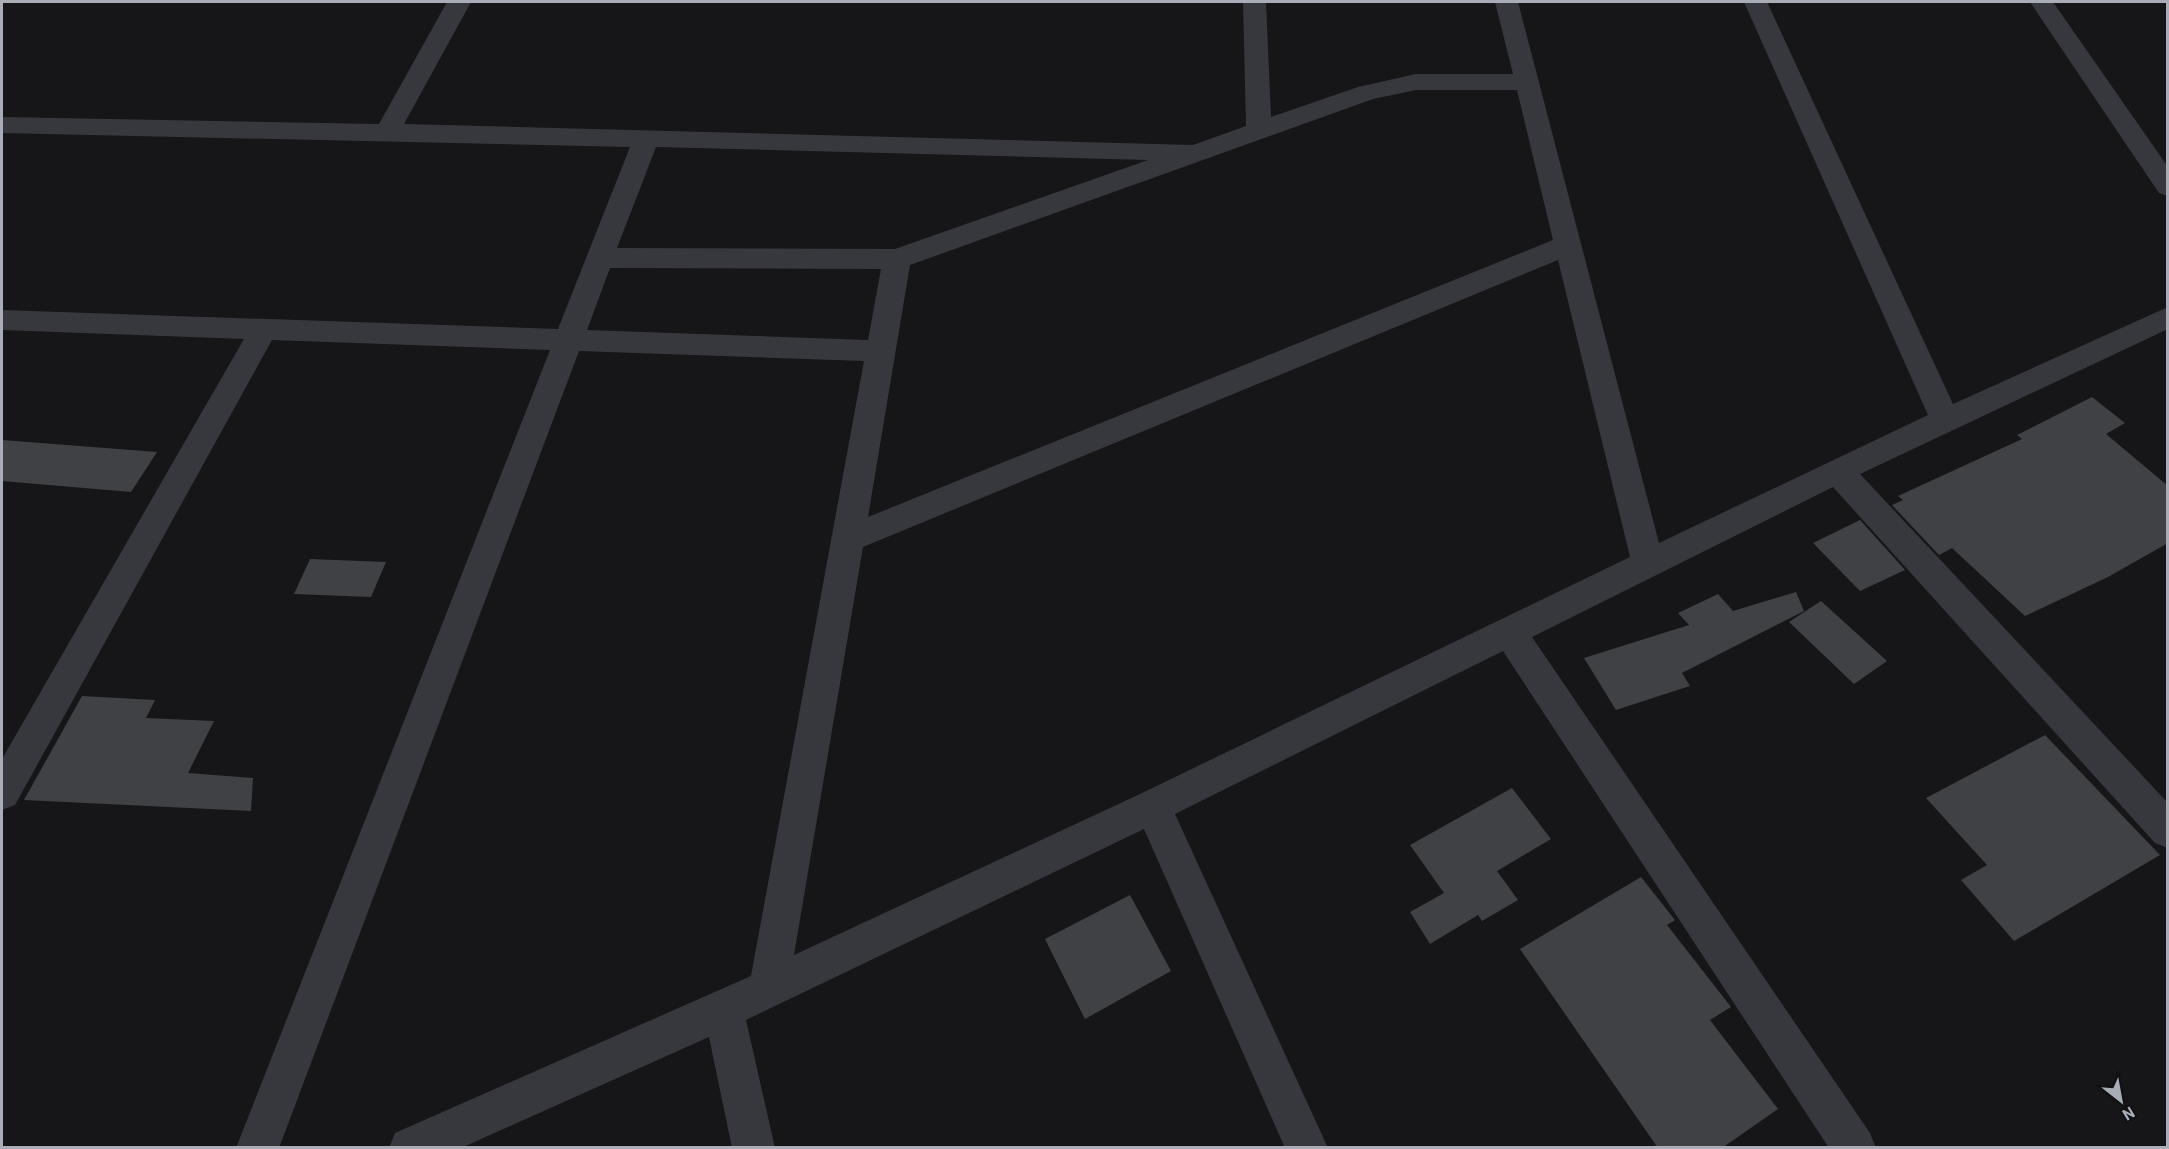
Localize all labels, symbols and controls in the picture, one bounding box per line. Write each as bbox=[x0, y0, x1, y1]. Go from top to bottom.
north arrow bbox=[2091, 1071, 2151, 1131]
text: N bbox=[2120, 1103, 2138, 1125]

